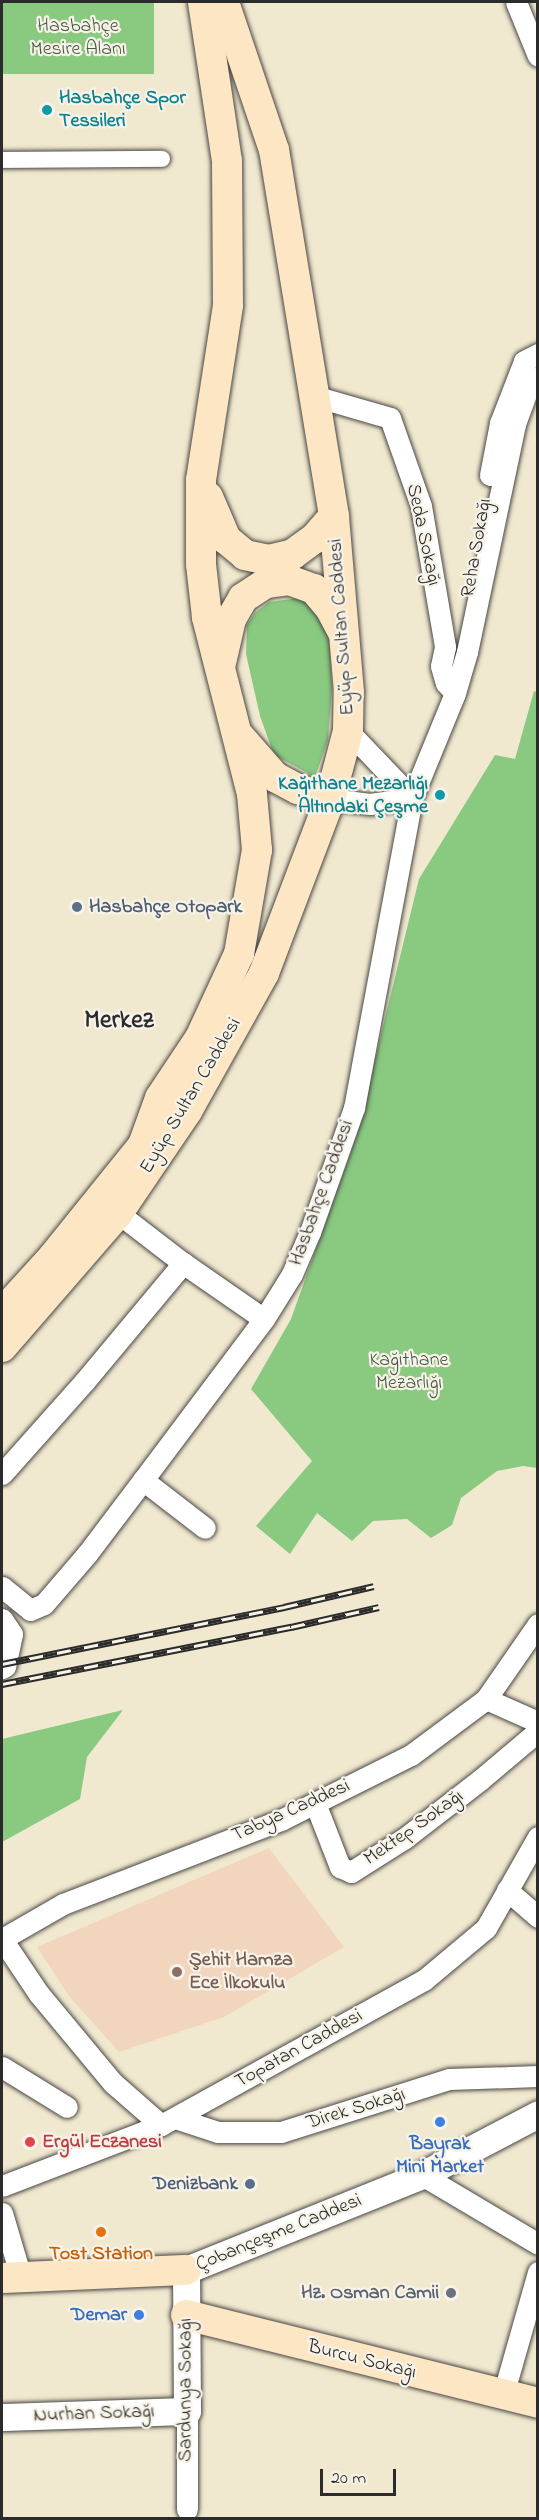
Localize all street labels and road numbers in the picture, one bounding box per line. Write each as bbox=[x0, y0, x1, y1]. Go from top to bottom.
street label: Seda Sokağı bbox=[400, 482, 446, 588]
street label: Reha Sokağı bbox=[456, 497, 498, 599]
street label: Eyüp Sultan Caddesi bbox=[324, 538, 360, 716]
street label: Eyüp Sultan Caddesi bbox=[135, 1014, 247, 1178]
street label: Hasbahçe Caddesi bbox=[285, 1117, 359, 1269]
street label: Tabya Caddesi bbox=[228, 1774, 354, 1848]
street label: Mektep Sokağı bbox=[360, 1785, 468, 1871]
street label: Topatan Caddesi bbox=[231, 2004, 367, 2094]
street label: Direk Sokağı bbox=[304, 2083, 408, 2135]
street label: Çobançeşme Caddesi bbox=[193, 2189, 365, 2277]
street label: Sardunya Sokağı bbox=[174, 2318, 198, 2462]
street label: Burcu Sokağı bbox=[305, 2335, 419, 2385]
street label: Nurhan Sokağı bbox=[33, 2400, 155, 2428]

